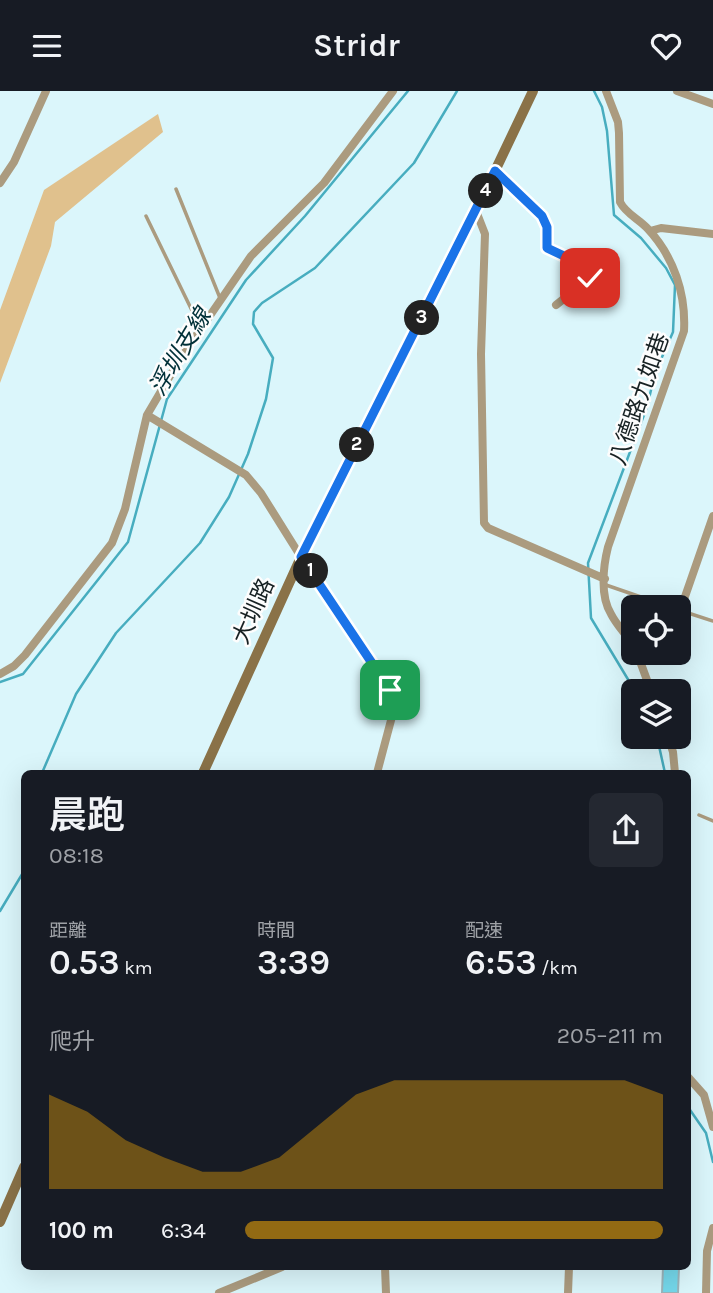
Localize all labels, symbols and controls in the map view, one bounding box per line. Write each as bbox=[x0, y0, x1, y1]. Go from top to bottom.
icon: menu bbox=[28, 27, 66, 65]
text: Stridr bbox=[313, 27, 400, 64]
icon: heart bbox=[647, 27, 685, 65]
pin: 4 bbox=[468, 173, 504, 209]
text: 4 bbox=[480, 179, 491, 201]
pin bbox=[560, 248, 620, 308]
icon: check bbox=[571, 259, 609, 297]
water label: 浮圳支線 bbox=[143, 301, 218, 400]
pin: 3 bbox=[404, 301, 440, 335]
text: 3 bbox=[416, 306, 427, 328]
street label: 八德路九如巷 bbox=[604, 330, 675, 469]
pin: 2 bbox=[340, 427, 374, 463]
text: 2 bbox=[351, 433, 362, 455]
pin: 1 bbox=[294, 553, 328, 589]
text: 1 bbox=[307, 559, 314, 581]
street label: 大圳路 bbox=[227, 574, 280, 648]
map controls bbox=[621, 595, 691, 749]
button: locate bbox=[621, 595, 691, 665]
pin bbox=[360, 660, 420, 720]
icon: arrive bbox=[371, 671, 409, 709]
button: layers bbox=[621, 679, 691, 749]
text: 晨跑 bbox=[49, 793, 125, 838]
button: share bbox=[589, 793, 663, 867]
text: 08:18 bbox=[49, 842, 104, 869]
text: 距離 bbox=[49, 920, 87, 942]
text: 時間 bbox=[257, 920, 295, 942]
text: 配速 bbox=[465, 920, 503, 942]
text: 0.53 bbox=[49, 942, 120, 983]
text: 3:39 bbox=[257, 942, 330, 983]
text: 6:53 bbox=[465, 942, 537, 983]
text: km bbox=[120, 957, 153, 979]
text: /km bbox=[537, 957, 578, 979]
text: 205–211 m bbox=[557, 1022, 663, 1049]
text: 爬升 bbox=[49, 1028, 95, 1055]
text: 100 m bbox=[49, 1217, 114, 1244]
text: 6:34 bbox=[161, 1217, 206, 1244]

